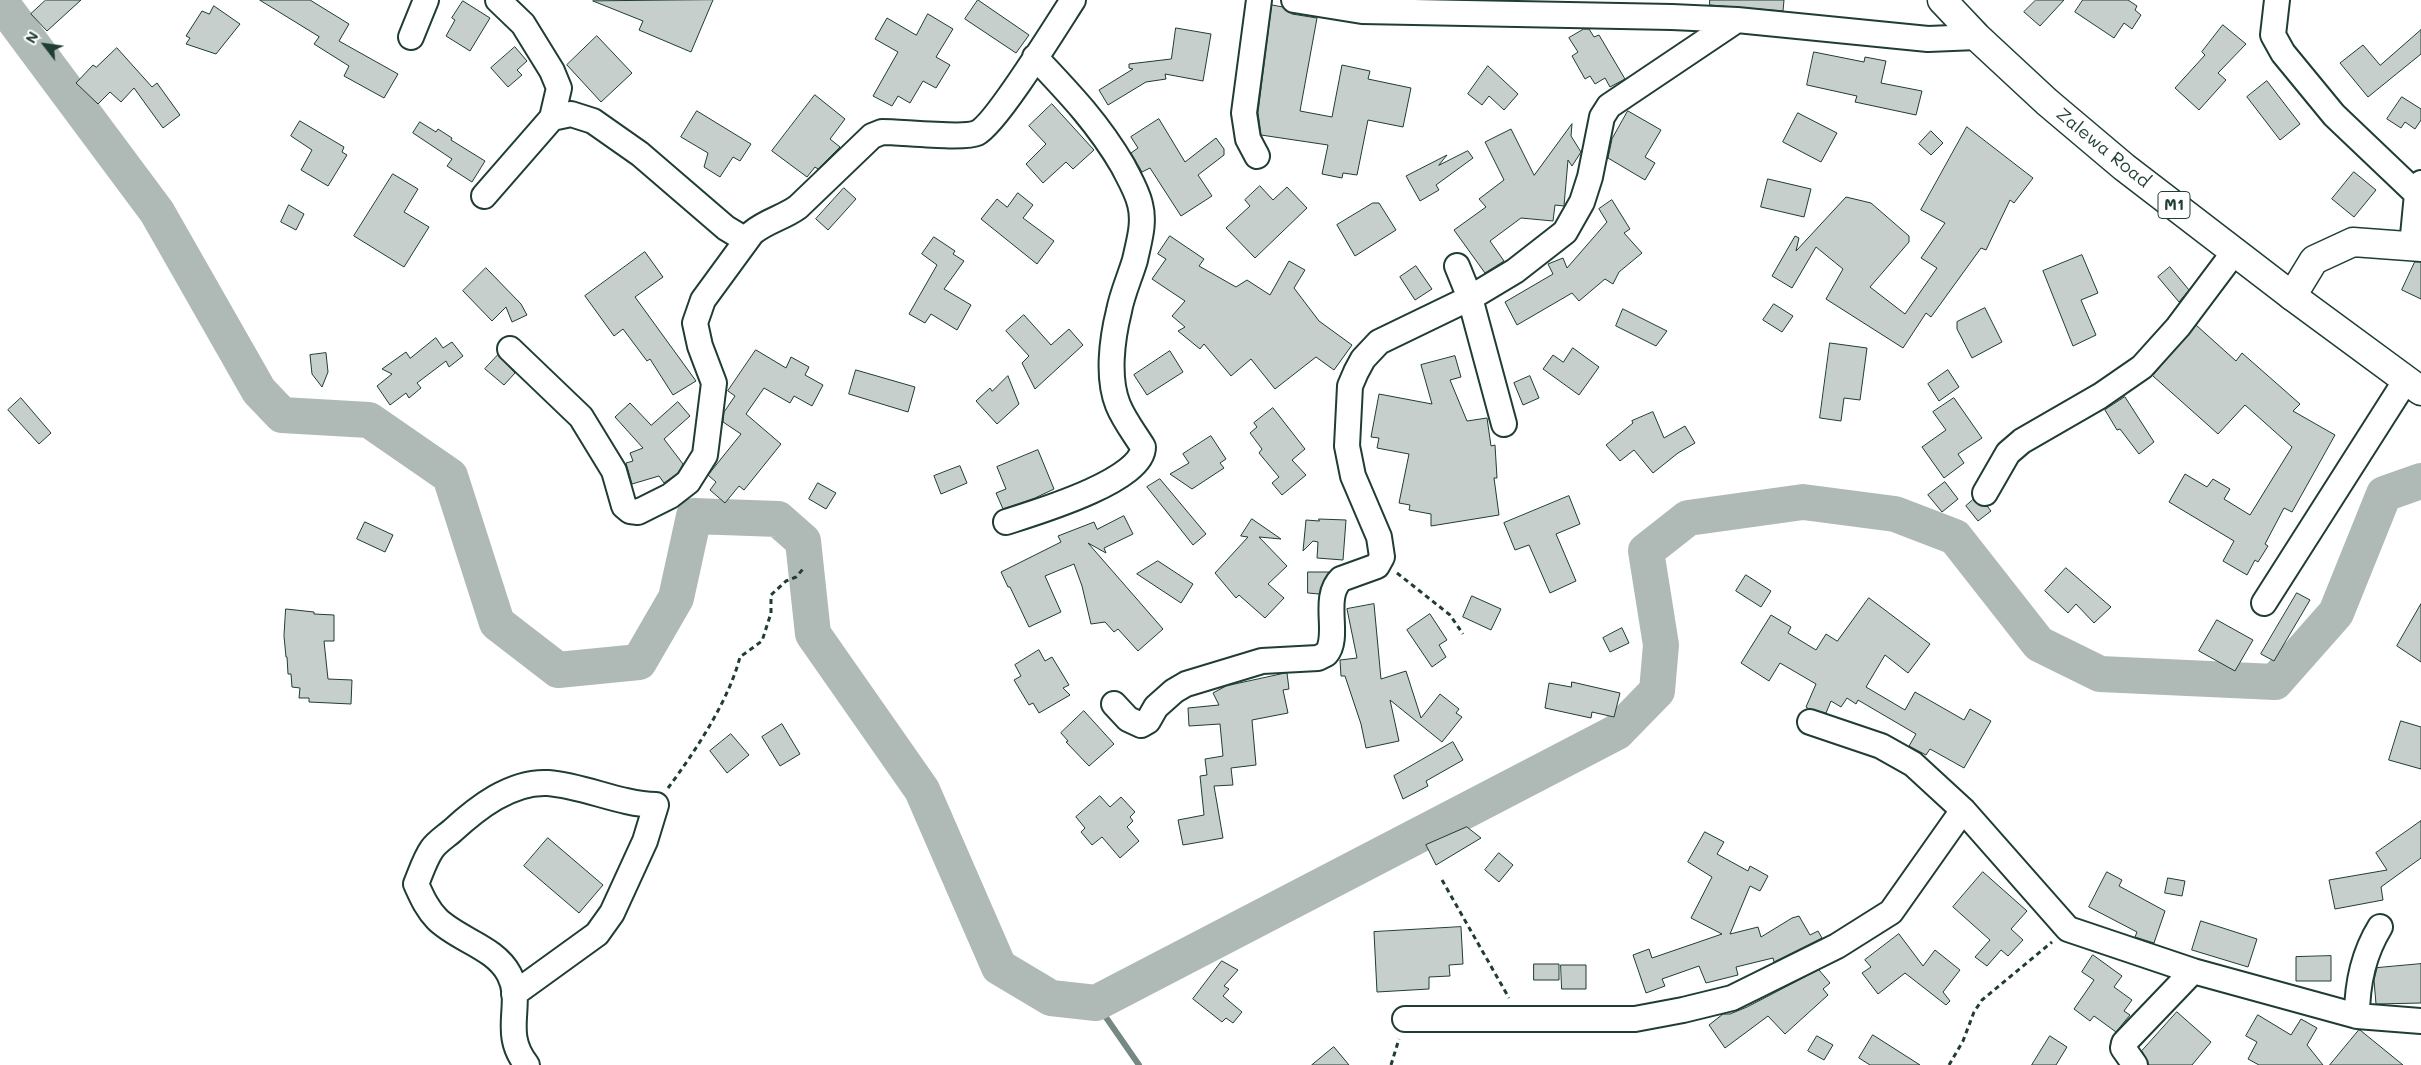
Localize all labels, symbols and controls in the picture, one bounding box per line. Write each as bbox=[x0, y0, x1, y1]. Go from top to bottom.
north arrow bbox=[20, 20, 70, 70]
text: N bbox=[21, 28, 42, 47]
street label: Zalewa Road bbox=[2052, 103, 2154, 193]
road number: M1 bbox=[2158, 192, 2190, 218]

